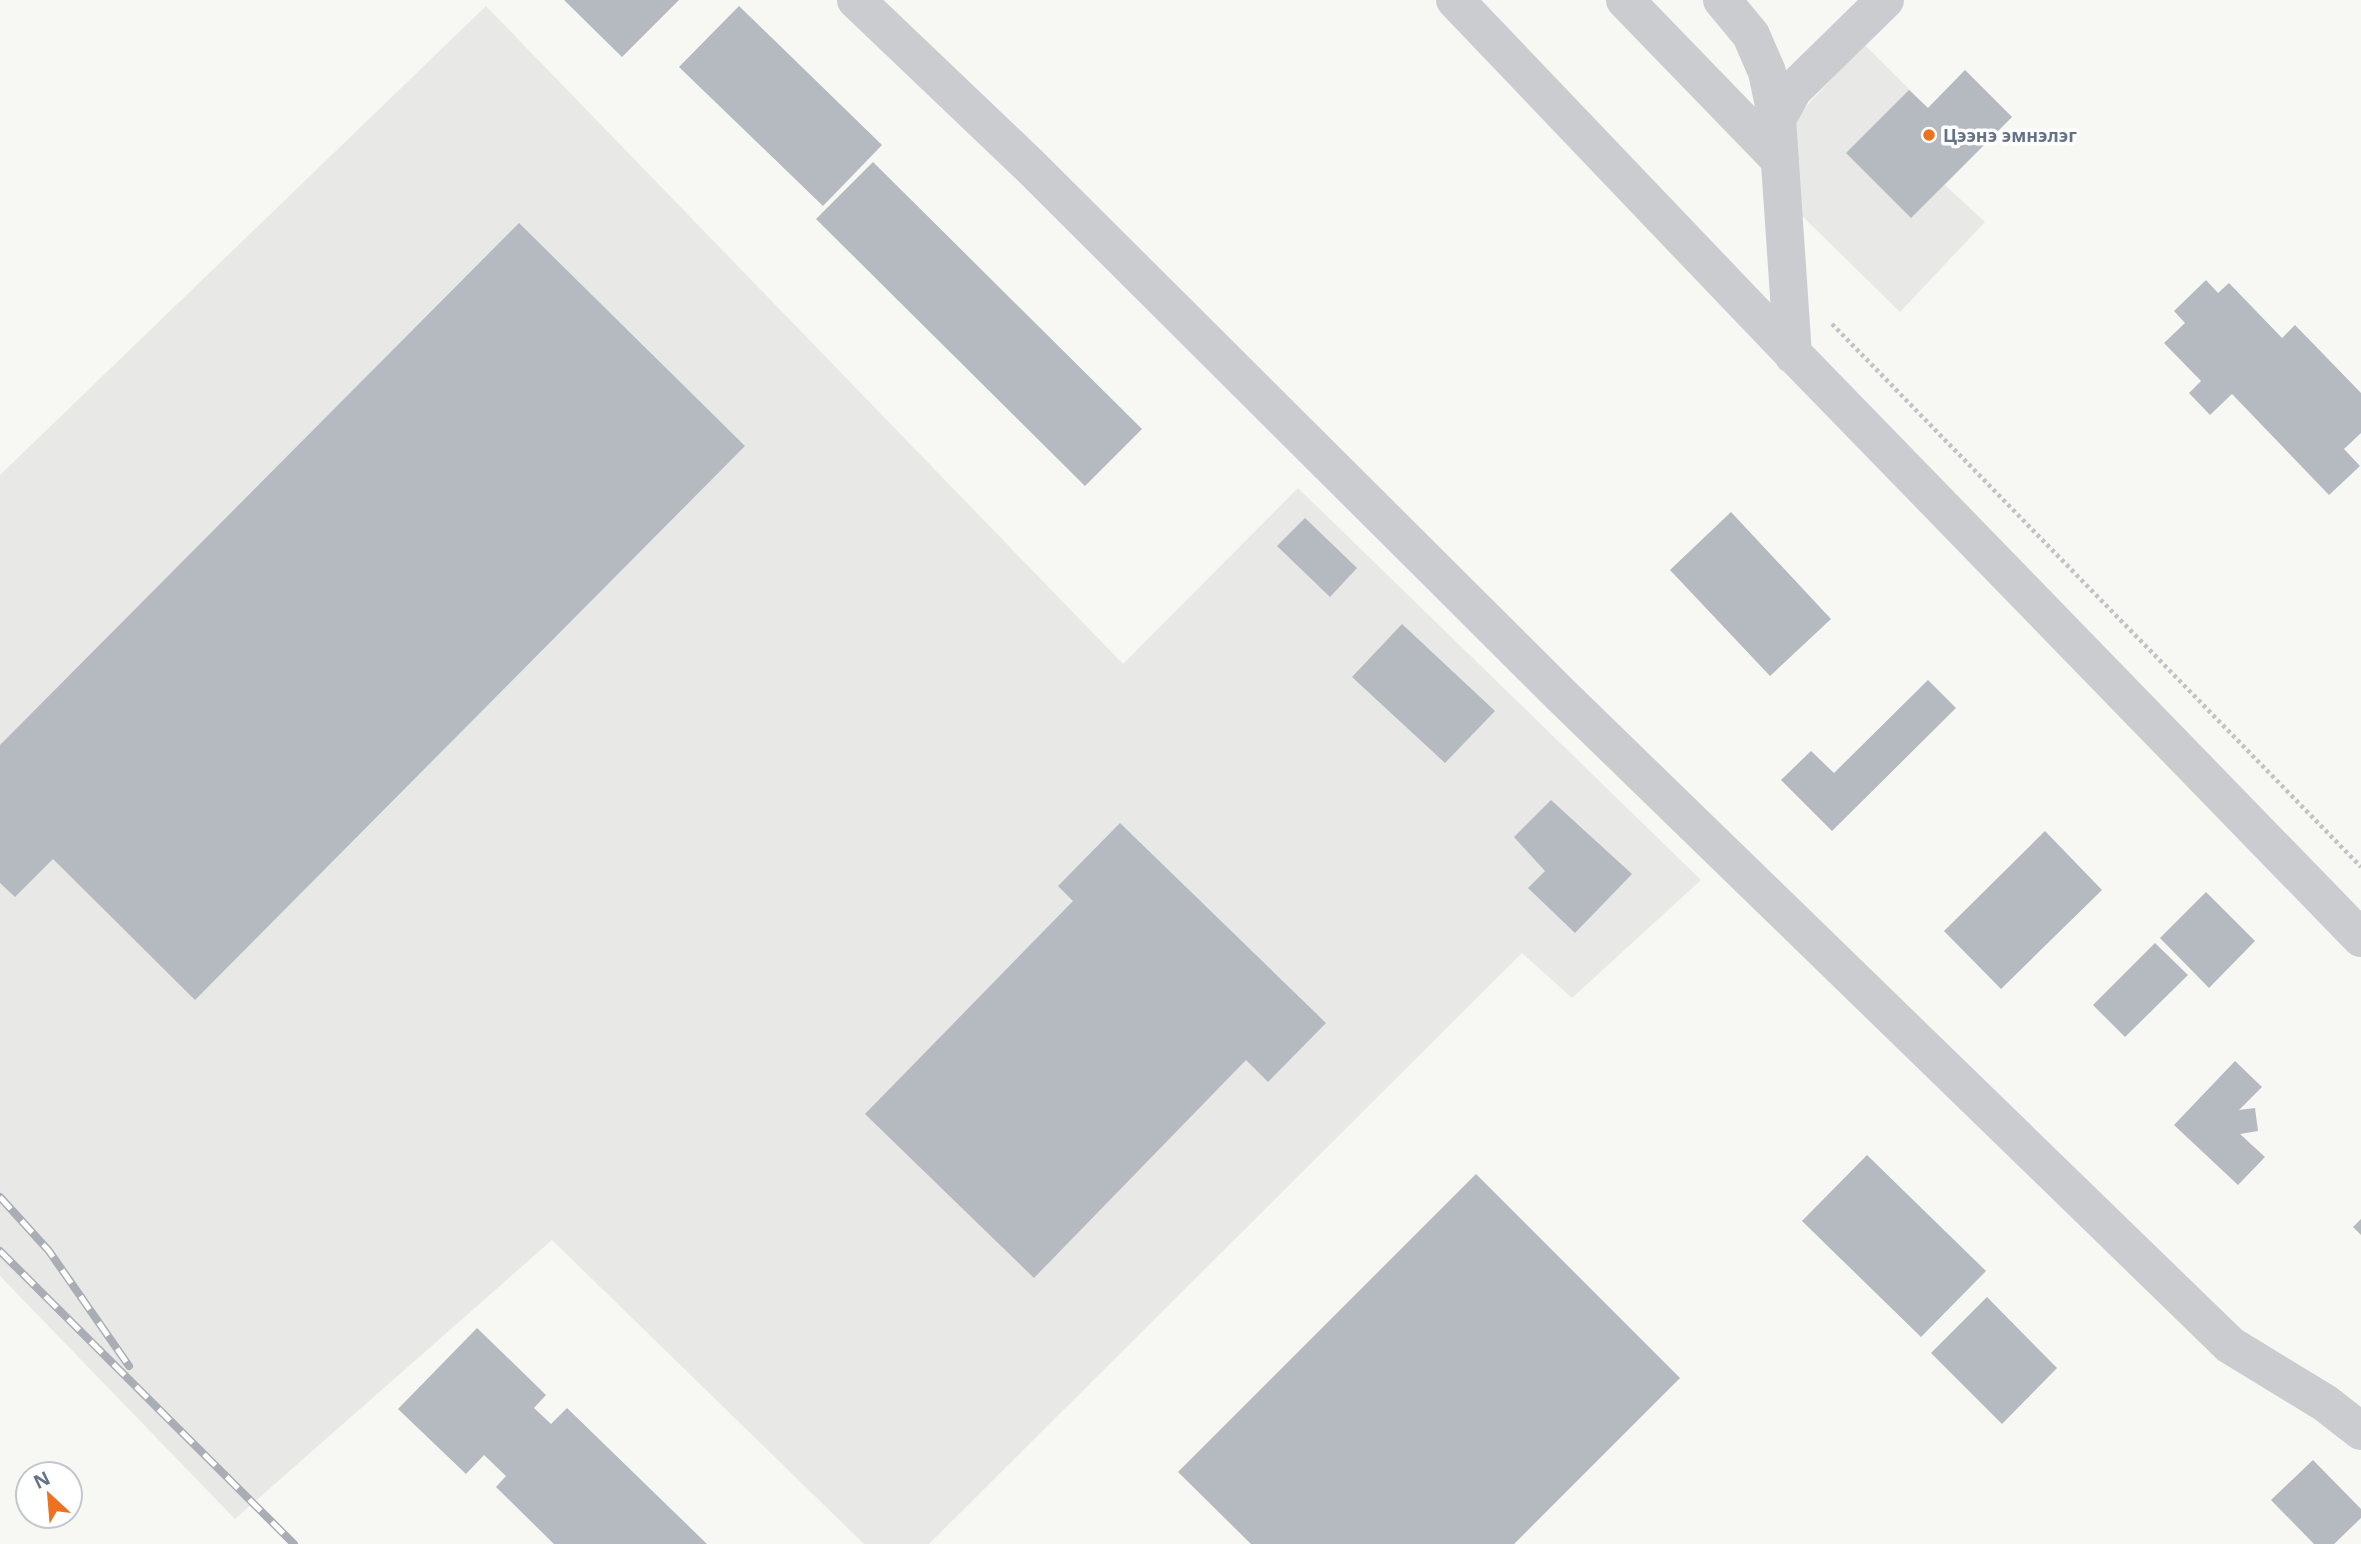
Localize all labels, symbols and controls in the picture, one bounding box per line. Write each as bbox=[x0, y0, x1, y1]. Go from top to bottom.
place label: Цээнэ эмнэлэг bbox=[1943, 123, 2077, 147]
marker: Цээнэ эмнэлэг bbox=[1921, 127, 1937, 143]
north arrow bbox=[14, 1460, 84, 1530]
text: N bbox=[29, 1465, 54, 1495]

